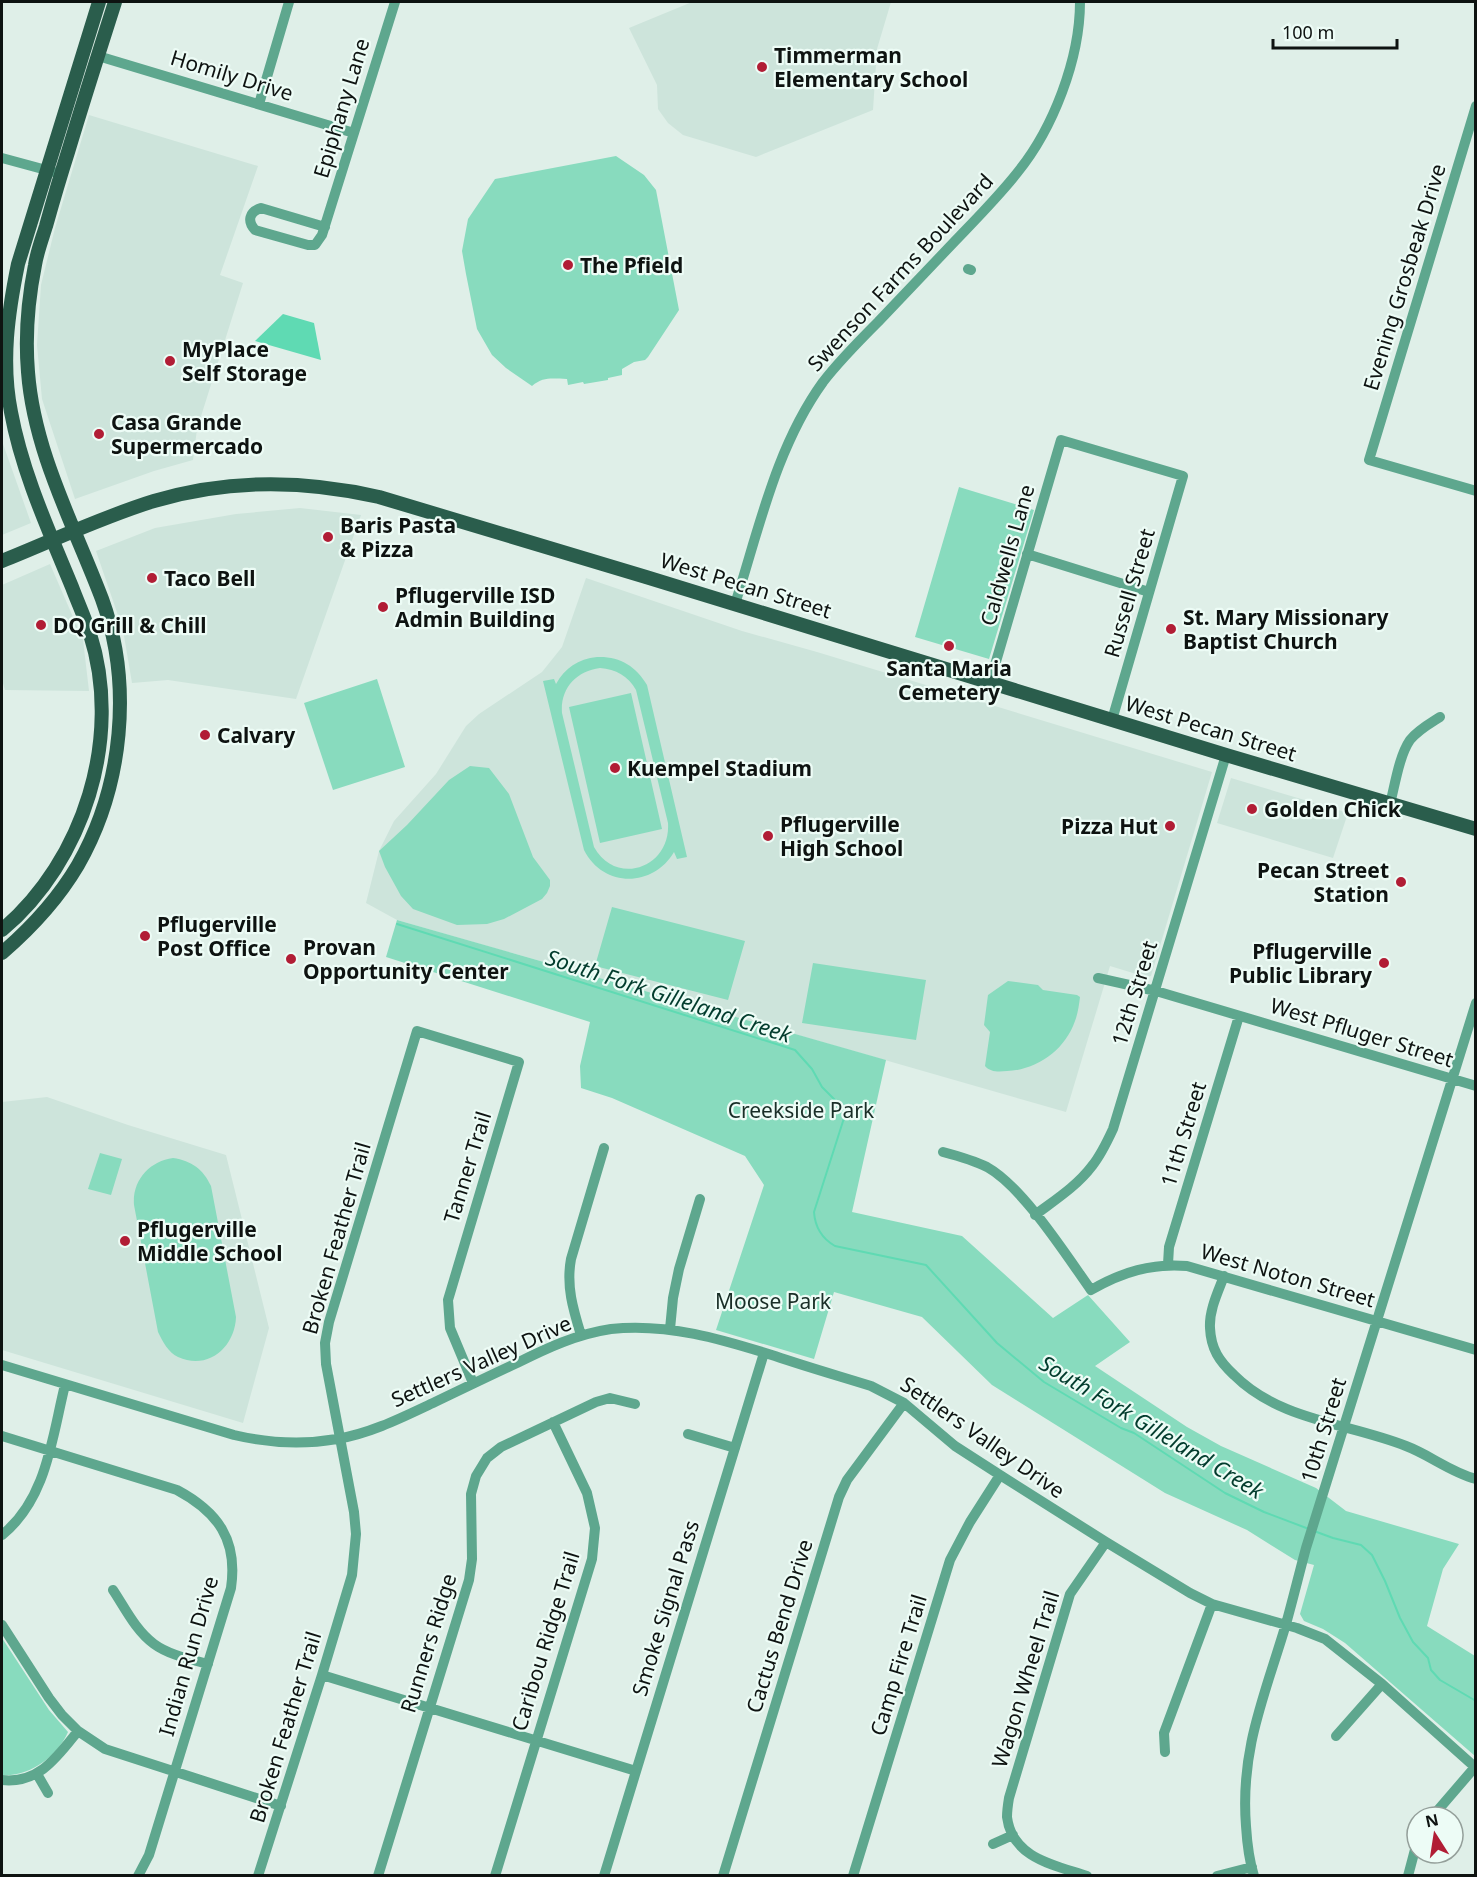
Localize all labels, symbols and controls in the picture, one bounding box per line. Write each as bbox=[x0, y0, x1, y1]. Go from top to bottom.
scale bar bbox=[1273, 12, 1398, 50]
text: 100 m bbox=[1282, 20, 1334, 44]
street label: Epiphany Lane bbox=[306, 35, 376, 181]
place label: Timmerman Elementary School bbox=[774, 41, 968, 93]
street label: Homily Drive bbox=[167, 43, 297, 107]
marker: Timmerman Elementary School bbox=[755, 60, 769, 74]
street label: Evening Grosbeak Drive bbox=[1356, 160, 1452, 394]
street label: Swenson Farms Boulevard bbox=[801, 167, 999, 377]
place label: The Pfield bbox=[580, 251, 683, 279]
marker: The Pfield bbox=[561, 258, 575, 272]
place label: MyPlace Self Storage bbox=[182, 335, 307, 387]
marker: MyPlace Self Storage bbox=[163, 354, 177, 368]
place label: Casa Grande Supermercado bbox=[111, 408, 263, 460]
marker: Casa Grande Supermercado bbox=[92, 427, 106, 441]
street label: Caldwells Lane bbox=[973, 481, 1041, 629]
place label: Baris Pasta & Pizza bbox=[340, 511, 456, 563]
street label: Russell Street bbox=[1097, 525, 1161, 661]
marker: Baris Pasta & Pizza bbox=[321, 530, 335, 544]
street label: West Pecan Street bbox=[657, 546, 835, 624]
place label: Taco Bell bbox=[164, 564, 255, 592]
marker: Taco Bell bbox=[145, 571, 159, 585]
place label: Pflugerville ISD Admin Building bbox=[395, 581, 555, 633]
marker: Pflugerville ISD Admin Building bbox=[376, 600, 390, 614]
place label: St. Mary Missionary Baptist Church bbox=[1183, 603, 1388, 655]
place label: DQ Grill & Chill bbox=[53, 611, 206, 639]
marker: DQ Grill & Chill bbox=[34, 618, 48, 632]
marker: St. Mary Missionary Baptist Church bbox=[1164, 622, 1178, 636]
marker: Santa Maria Cemetery bbox=[942, 639, 956, 653]
place label: Santa Maria Cemetery bbox=[886, 654, 1012, 706]
street label: West Pecan Street bbox=[1122, 689, 1300, 767]
place label: Calvary bbox=[217, 721, 295, 749]
marker: Calvary bbox=[198, 728, 212, 742]
place label: Kuempel Stadium bbox=[627, 754, 812, 782]
marker: Kuempel Stadium bbox=[608, 761, 622, 775]
place label: Golden Chick bbox=[1264, 795, 1402, 823]
marker: Golden Chick bbox=[1245, 802, 1259, 816]
place label: Pflugerville High School bbox=[780, 810, 903, 862]
place label: Pizza Hut bbox=[1061, 812, 1158, 840]
marker: Pizza Hut bbox=[1163, 819, 1177, 833]
marker: Pflugerville High School bbox=[761, 829, 775, 843]
place label: Pecan Street Station bbox=[1257, 856, 1389, 908]
marker: Pecan Street Station bbox=[1394, 875, 1408, 889]
place label: Pflugerville Post Office bbox=[157, 910, 277, 962]
marker: Pflugerville Post Office bbox=[138, 929, 152, 943]
place label: Provan Opportunity Center bbox=[303, 933, 509, 985]
street label: 12th Street bbox=[1105, 937, 1163, 1049]
place label: Pflugerville Public Library bbox=[1229, 937, 1372, 989]
water label: South Fork Gilleland Creek bbox=[542, 941, 797, 1049]
marker: Provan Opportunity Center bbox=[284, 952, 298, 966]
marker: Pflugerville Public Library bbox=[1377, 956, 1391, 970]
street label: West Pfluger Street bbox=[1267, 991, 1457, 1073]
street label: 11th Street bbox=[1154, 1078, 1212, 1190]
park label: Creekside Park bbox=[728, 1096, 875, 1124]
street label: Tanner Trail bbox=[437, 1108, 497, 1226]
street label: Broken Feather Trail bbox=[295, 1139, 377, 1337]
place label: Pflugerville Middle School bbox=[137, 1215, 282, 1267]
marker: Pflugerville Middle School bbox=[118, 1234, 132, 1248]
street label: West Noton Street bbox=[1198, 1237, 1379, 1313]
park label: Moose Park bbox=[715, 1287, 832, 1315]
street label: Settlers Valley Drive bbox=[387, 1309, 575, 1413]
water label: South Fork Gilleland Creek bbox=[1034, 1347, 1271, 1506]
street label: Settlers Valley Drive bbox=[895, 1370, 1071, 1504]
street label: 10th Street bbox=[1294, 1374, 1352, 1486]
street label: Smoke Signal Pass bbox=[625, 1517, 705, 1699]
street label: Cactus Bend Drive bbox=[739, 1536, 819, 1716]
street label: Caribou Ridge Trail bbox=[504, 1548, 586, 1734]
street label: Runners Ridge bbox=[394, 1570, 462, 1716]
street label: Indian Run Drive bbox=[152, 1573, 224, 1739]
street label: Wagon Wheel Trail bbox=[985, 1587, 1065, 1771]
street label: Camp Fire Trail bbox=[863, 1591, 933, 1739]
street label: Broken Feather Trail bbox=[243, 1628, 327, 1826]
north arrow bbox=[1405, 1805, 1465, 1865]
text: N bbox=[1423, 1808, 1441, 1832]

